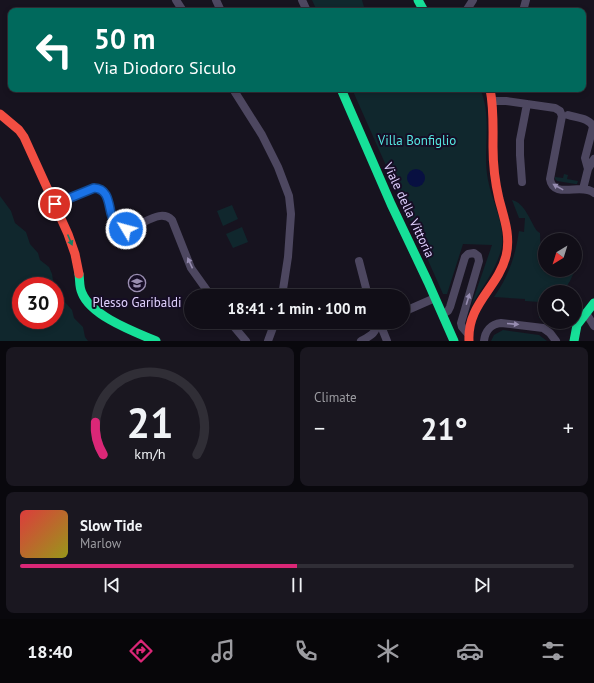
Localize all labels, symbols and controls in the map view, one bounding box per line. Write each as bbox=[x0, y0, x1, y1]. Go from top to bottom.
text: 50 m bbox=[94, 20, 155, 57]
icon: left bbox=[28, 24, 80, 76]
text: Via Diodoro Siculo bbox=[94, 56, 236, 79]
park label: Villa Bonfiglio bbox=[377, 132, 456, 149]
street label: Viale della Vittoria bbox=[379, 159, 438, 260]
one-way arrow bbox=[552, 184, 564, 190]
pin bbox=[38, 187, 72, 221]
icon: arrive bbox=[44, 193, 66, 215]
position arrow bbox=[105, 208, 147, 250]
north arrow bbox=[538, 233, 582, 277]
map controls bbox=[538, 233, 582, 329]
one-way arrow bbox=[67, 234, 73, 246]
one-way arrow bbox=[187, 258, 193, 269]
school or university icon: Plesso Garibaldi bbox=[127, 273, 147, 293]
speed limit sign: 30 bbox=[12, 277, 64, 329]
button: search bbox=[538, 285, 582, 329]
one-way arrow bbox=[465, 292, 471, 304]
place label: Plesso Garibaldi bbox=[92, 294, 182, 311]
text: 18:41 · 1 min · 100 m bbox=[228, 299, 366, 318]
one-way arrow bbox=[507, 321, 519, 328]
text: Climate bbox=[314, 389, 357, 406]
text: 21 bbox=[126, 395, 174, 448]
text: 21° bbox=[420, 409, 468, 448]
text: − bbox=[314, 414, 325, 442]
text: + bbox=[563, 414, 574, 442]
text: km/h bbox=[134, 443, 166, 462]
text: Slow Tide bbox=[80, 516, 142, 535]
text: Marlow bbox=[80, 535, 121, 552]
icon: previous bbox=[101, 574, 123, 596]
icon: pause bbox=[286, 574, 308, 596]
icon: next bbox=[471, 574, 493, 596]
icon: directions bbox=[127, 637, 155, 665]
icon: music bbox=[209, 637, 237, 665]
icon: phone bbox=[292, 637, 320, 665]
icon: climate bbox=[374, 637, 402, 665]
icon: car bbox=[456, 637, 484, 665]
icon: filters bbox=[539, 637, 567, 665]
text: 18:40 bbox=[27, 640, 73, 663]

